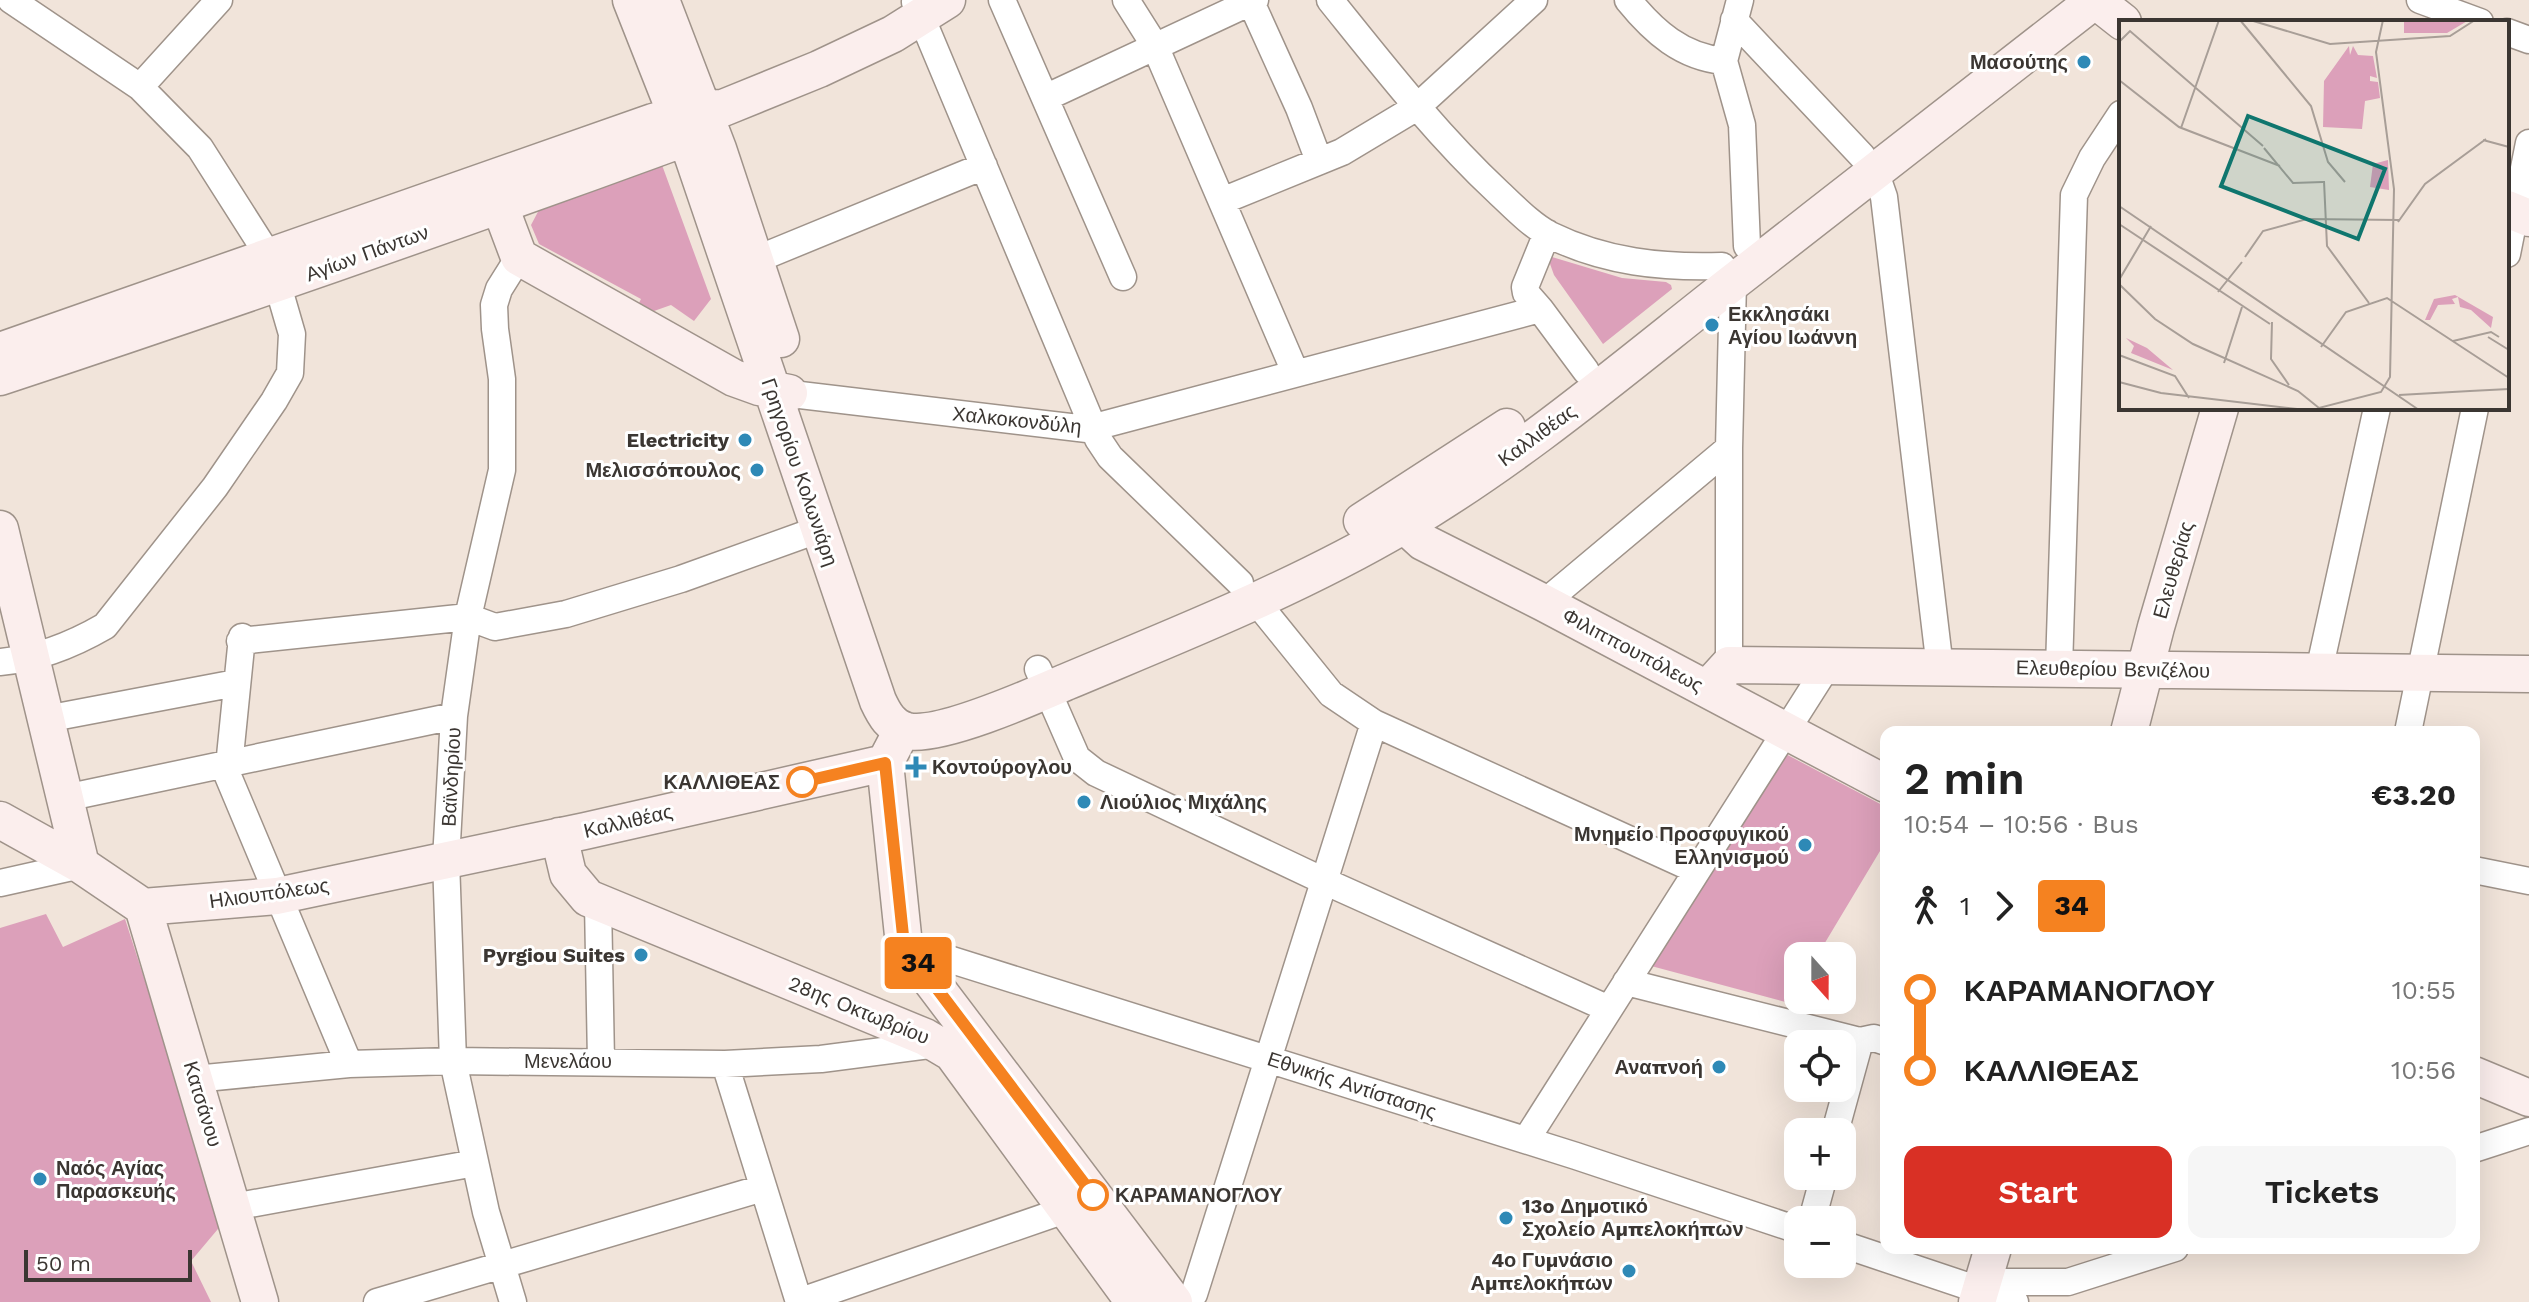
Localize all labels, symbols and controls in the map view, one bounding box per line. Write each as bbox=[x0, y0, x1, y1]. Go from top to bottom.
inset map bbox=[2119, 20, 2509, 410]
place label: Μασούτης bbox=[1970, 50, 2068, 74]
marker: Μασούτης bbox=[2075, 53, 2093, 71]
street label: Αγίων Πάντων bbox=[302, 220, 432, 286]
place label: Εκκλησάκι Αγίου Ιωάννη bbox=[1728, 302, 1857, 349]
marker: Εκκλησάκι Αγίου Ιωάννη bbox=[1703, 316, 1721, 334]
street label: Γρηγορίου Κολωνιάρη bbox=[757, 375, 843, 569]
street label: Καλλιθέας bbox=[1493, 399, 1581, 471]
street label: Χαλκοκονδύλη bbox=[951, 401, 1083, 439]
place label: Electricity bbox=[627, 428, 730, 452]
marker: Electricity bbox=[736, 431, 754, 449]
place label: Μελισσόπουλος bbox=[585, 458, 741, 482]
marker: Μελισσόπουλος bbox=[748, 461, 766, 479]
street label: Ελευθερίας bbox=[2148, 518, 2198, 621]
street label: Φιλιππουπόλεως bbox=[1559, 603, 1708, 697]
street label: Ελευθερίου Βενιζέλου bbox=[2016, 655, 2210, 683]
street label: Βαϊνδηρίου bbox=[436, 727, 466, 827]
text: 2 min bbox=[1904, 753, 2025, 805]
place label: Κοντούρογλου bbox=[932, 755, 1072, 779]
marker: Κοντούρογλου bbox=[907, 758, 925, 776]
marker: ΚΑΛΛΙΘΕΑΣ bbox=[787, 767, 817, 797]
place label: ΚΑΛΛΙΘΕΑΣ bbox=[664, 770, 780, 794]
text: €3.20 bbox=[2371, 777, 2456, 812]
place label: Λιούλιος Μιχάλης bbox=[1100, 790, 1267, 814]
marker: Λιούλιος Μιχάλης bbox=[1075, 793, 1093, 811]
street label: Καλλιθέας bbox=[581, 799, 675, 843]
text: 10:54 – 10:56 · Bus bbox=[1904, 809, 2139, 839]
place label: Μνημείο Προσφυγικού Ελληνισμού bbox=[1574, 822, 1789, 869]
marker: Μνημείο Προσφυγικού Ελληνισμού bbox=[1796, 836, 1814, 854]
street label: Ηλιουπόλεως bbox=[208, 873, 331, 913]
icon: walk bbox=[1904, 884, 1948, 928]
icon: forward bbox=[1982, 884, 2026, 928]
text: 34 bbox=[2054, 889, 2089, 922]
text: 1 bbox=[1960, 891, 1970, 921]
line badge: 34 bbox=[882, 937, 954, 989]
north arrow bbox=[1784, 942, 1856, 1014]
map controls bbox=[1784, 942, 1856, 1278]
place label: Pyrgiou Suites bbox=[483, 943, 625, 967]
marker: Pyrgiou Suites bbox=[632, 946, 650, 964]
text: 34 bbox=[901, 946, 935, 979]
street label: 28ης Οκτωβρίου bbox=[785, 971, 933, 1049]
text: ΚΑΡΑΜΑΝΟΓΛΟΥ bbox=[1964, 973, 2215, 1008]
text: 10:55 bbox=[2392, 975, 2456, 1005]
button: locate bbox=[1784, 1030, 1856, 1102]
street label: Εθνικής Αντίστασης bbox=[1264, 1046, 1440, 1124]
street label: Μενελάου bbox=[524, 1049, 612, 1073]
text: ΚΑΛΛΙΘΕΑΣ bbox=[1964, 1053, 2139, 1088]
place label: Αναπνοή bbox=[1615, 1055, 1703, 1079]
text: 10:56 bbox=[2391, 1055, 2456, 1085]
street label: Κατσάνου bbox=[179, 1058, 227, 1150]
marker: Αναπνοή bbox=[1710, 1058, 1728, 1076]
button: + bbox=[1784, 1118, 1856, 1190]
button: Start bbox=[1904, 1146, 2172, 1238]
button: Tickets bbox=[2188, 1146, 2456, 1238]
place label: Ναός Αγίας Παρασκευής bbox=[56, 1156, 176, 1203]
marker: Ναός Αγίας Παρασκευής bbox=[31, 1170, 49, 1188]
marker: ΚΑΡΑΜΑΝΟΓΛΟΥ bbox=[1078, 1180, 1108, 1210]
place label: ΚΑΡΑΜΑΝΟΓΛΟΥ bbox=[1115, 1183, 1283, 1207]
place label: 13o Δημοτικό Σχολείο Αμπελοκήπων bbox=[1522, 1194, 1744, 1241]
button: − bbox=[1784, 1206, 1856, 1278]
marker: 13o Δημοτικό Σχολείο Αμπελοκήπων bbox=[1497, 1209, 1515, 1227]
scale bar bbox=[24, 1246, 192, 1282]
place label: 4ο Γυμνάσιο Αμπελοκήπων bbox=[1471, 1248, 1613, 1295]
text: 50 m bbox=[36, 1251, 91, 1276]
marker: 4ο Γυμνάσιο Αμπελοκήπων bbox=[1620, 1262, 1638, 1280]

